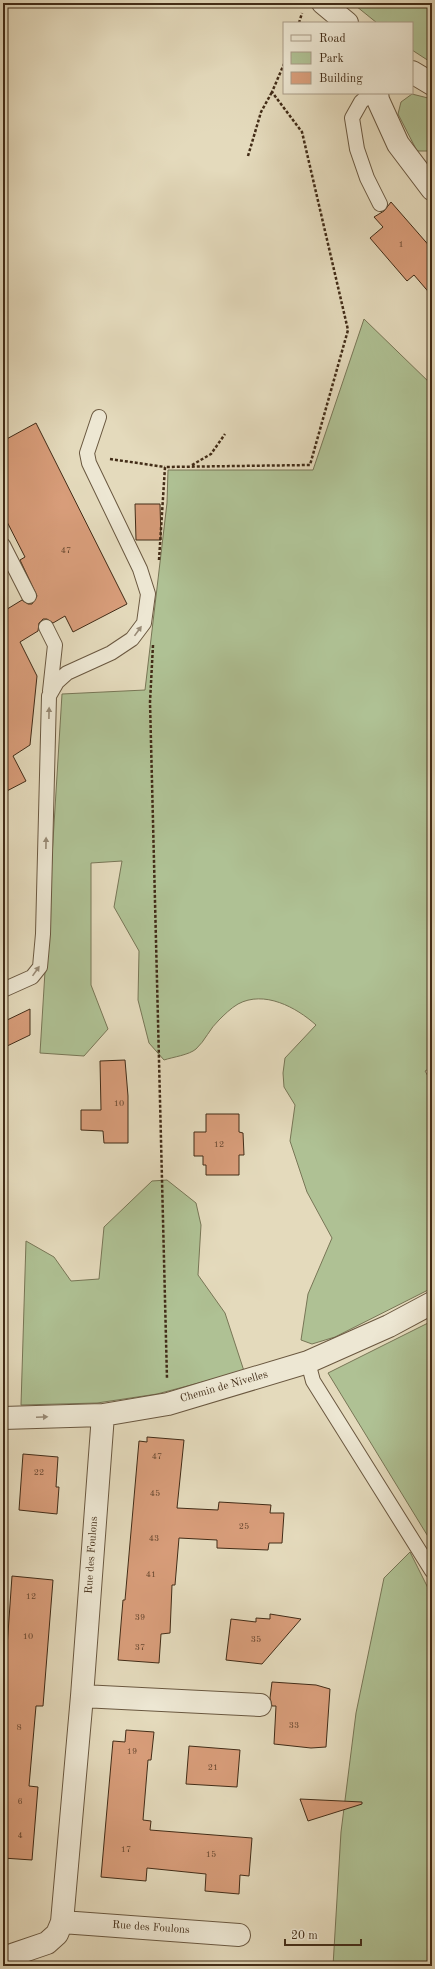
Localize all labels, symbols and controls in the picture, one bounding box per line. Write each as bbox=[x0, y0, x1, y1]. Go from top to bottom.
legend bbox=[283, 22, 413, 94]
text: Road bbox=[319, 33, 346, 45]
text: Park bbox=[319, 53, 344, 65]
text: Building bbox=[319, 73, 363, 85]
house number: 1 bbox=[398, 240, 404, 249]
house number: 47 bbox=[61, 546, 71, 555]
one-way arrow bbox=[134, 626, 142, 636]
one-way arrow bbox=[46, 706, 52, 719]
one-way arrow bbox=[42, 837, 49, 849]
one-way arrow bbox=[32, 966, 40, 977]
house number: 10 bbox=[114, 1099, 124, 1108]
house number: 12 bbox=[214, 1140, 224, 1149]
street label: Chemin de Nivelles bbox=[179, 1369, 269, 1405]
one-way arrow bbox=[36, 1414, 49, 1420]
house number: 47 bbox=[152, 1452, 162, 1461]
house number: 22 bbox=[34, 1468, 44, 1477]
house number: 45 bbox=[150, 1489, 160, 1498]
street label: Rue des Foulons bbox=[84, 1516, 100, 1594]
house number: 25 bbox=[239, 1522, 249, 1531]
house number: 43 bbox=[149, 1534, 159, 1543]
house number: 41 bbox=[146, 1570, 156, 1579]
house number: 12 bbox=[26, 1592, 36, 1601]
house number: 39 bbox=[135, 1613, 145, 1622]
house number: 10 bbox=[23, 1632, 33, 1641]
house number: 35 bbox=[251, 1635, 261, 1644]
house number: 37 bbox=[135, 1643, 145, 1652]
house number: 33 bbox=[289, 1721, 299, 1730]
house number: 8 bbox=[16, 1723, 22, 1732]
house number: 19 bbox=[127, 1747, 137, 1756]
house number: 21 bbox=[208, 1763, 218, 1772]
house number: 6 bbox=[17, 1797, 23, 1806]
house number: 4 bbox=[17, 1831, 23, 1840]
house number: 17 bbox=[121, 1845, 131, 1854]
house number: 15 bbox=[206, 1850, 216, 1859]
street label: Rue des Foulons bbox=[112, 1920, 190, 1936]
scale bar bbox=[285, 1921, 361, 1947]
text: 20 m bbox=[291, 1930, 318, 1942]

